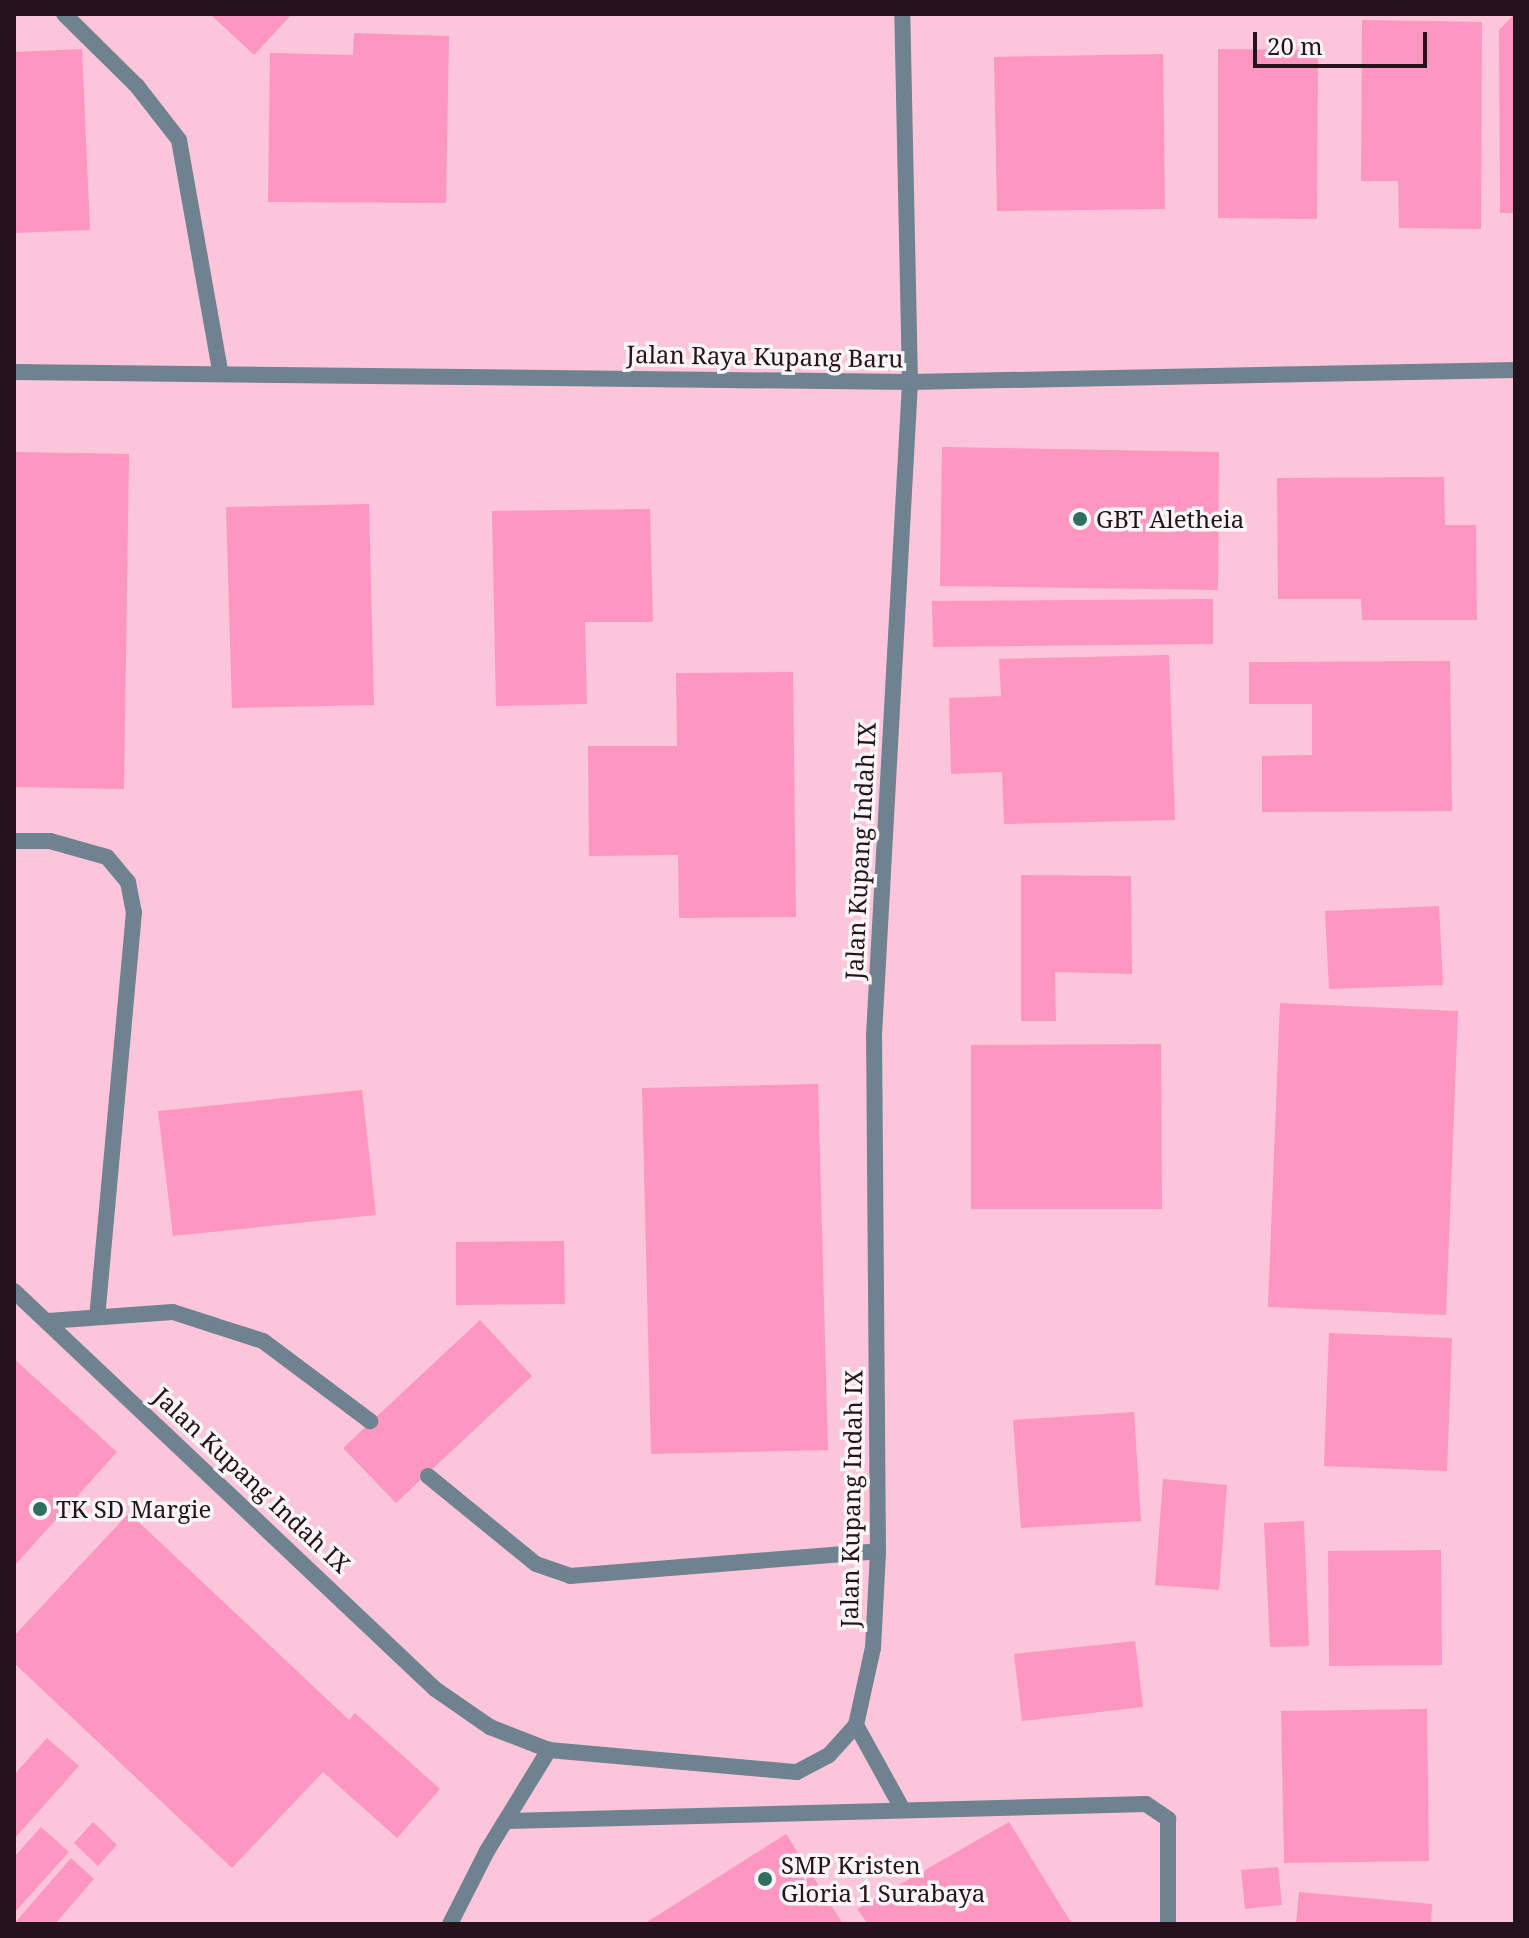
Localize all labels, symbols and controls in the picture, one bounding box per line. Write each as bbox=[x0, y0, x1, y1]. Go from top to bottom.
scale bar bbox=[1257, 16, 1431, 66]
text: 20 m bbox=[1267, 29, 1323, 62]
street label: Jalan Raya Kupang Baru bbox=[626, 339, 904, 373]
place label: GBT Aletheia bbox=[1096, 505, 1244, 533]
marker: GBT Aletheia bbox=[1071, 510, 1089, 528]
street label: Jalan Kupang Indah IX bbox=[839, 721, 881, 981]
street label: Jalan Kupang Indah IX bbox=[834, 1370, 868, 1628]
street label: Jalan Kupang Indah IX bbox=[148, 1382, 356, 1578]
place label: TK SD Margie bbox=[56, 1495, 211, 1523]
marker: TK SD Margie bbox=[31, 1500, 49, 1518]
place label: SMP Kristen Gloria 1 Surabaya bbox=[781, 1851, 985, 1907]
marker: SMP Kristen Gloria 1 Surabaya bbox=[756, 1870, 774, 1888]

